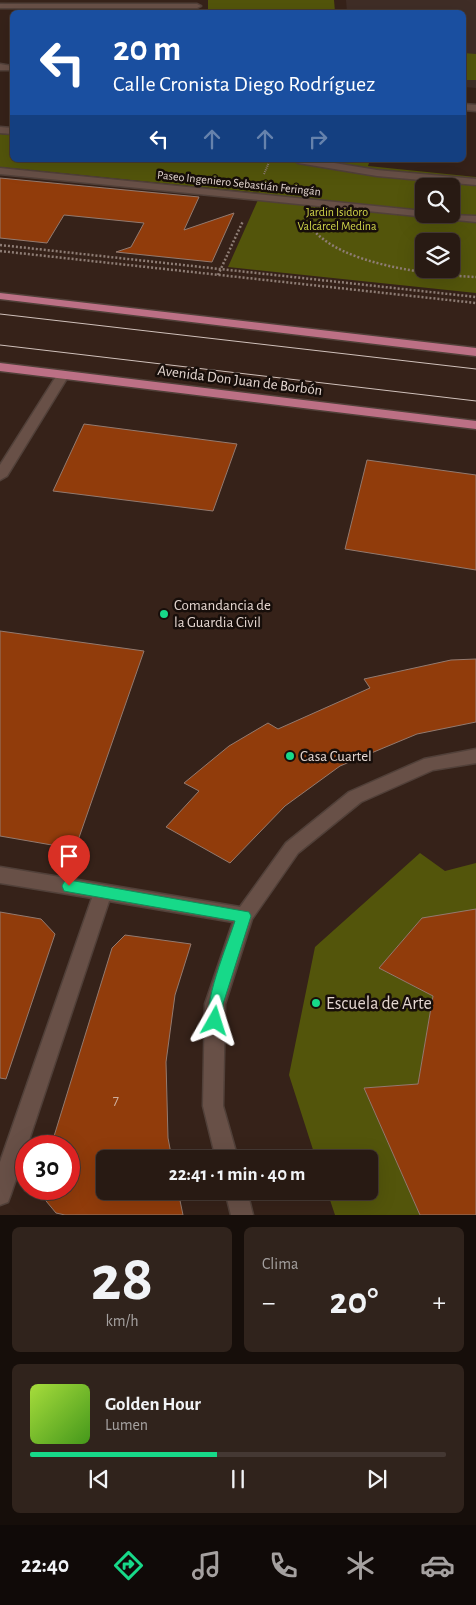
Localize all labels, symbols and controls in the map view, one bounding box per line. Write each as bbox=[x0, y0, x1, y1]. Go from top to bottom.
icon: left bbox=[30, 30, 95, 95]
text: 20 m bbox=[113, 32, 181, 67]
text: Calle Cronista Diego Rodríguez bbox=[113, 73, 375, 95]
icon: left bbox=[145, 125, 173, 153]
icon: ahead bbox=[198, 125, 226, 153]
icon: ahead bbox=[251, 125, 279, 153]
icon: right bbox=[304, 125, 332, 153]
street label: Paseo Ingeniero Sebastián Feringán bbox=[157, 168, 321, 198]
map controls bbox=[415, 178, 460, 278]
button: search bbox=[415, 178, 460, 223]
park label: Jardin Isidoro Valcárcel Medina bbox=[297, 206, 377, 232]
button: layers bbox=[415, 233, 460, 278]
street label: Avenida Don Juan de Borbón bbox=[157, 363, 323, 398]
place label: Comandancia de la Guardia Civil bbox=[174, 598, 271, 630]
marker: Comandancia de la Guardia Civil bbox=[158, 608, 170, 620]
place label: Casa Cuartel bbox=[300, 749, 372, 764]
marker: Casa Cuartel bbox=[284, 750, 296, 762]
pin bbox=[48, 835, 90, 886]
icon: arrive bbox=[55, 842, 83, 870]
position arrow bbox=[188, 994, 240, 1046]
place label: Escuela de Arte bbox=[326, 995, 432, 1013]
marker: Escuela de Arte bbox=[310, 997, 322, 1009]
house number: 7 bbox=[113, 1093, 119, 1108]
speed limit sign: 30 bbox=[15, 1135, 80, 1200]
text: 22:41 · 1 min · 40 m bbox=[169, 1165, 305, 1184]
text: 28 bbox=[91, 1247, 153, 1312]
text: Clima bbox=[262, 1256, 298, 1272]
text: 20° bbox=[330, 1283, 378, 1321]
text: − bbox=[262, 1289, 275, 1317]
text: + bbox=[433, 1289, 446, 1317]
text: km/h bbox=[105, 1313, 139, 1329]
text: Golden Hour bbox=[105, 1395, 201, 1414]
text: Lumen bbox=[105, 1417, 148, 1433]
icon: previous bbox=[85, 1465, 113, 1493]
icon: pause bbox=[224, 1465, 252, 1493]
icon: next bbox=[363, 1465, 391, 1493]
icon: directions bbox=[111, 1548, 146, 1583]
icon: music bbox=[189, 1548, 224, 1583]
icon: phone bbox=[266, 1548, 301, 1583]
icon: climate bbox=[343, 1548, 378, 1583]
icon: car bbox=[420, 1548, 455, 1583]
text: 22:40 bbox=[21, 1554, 69, 1576]

